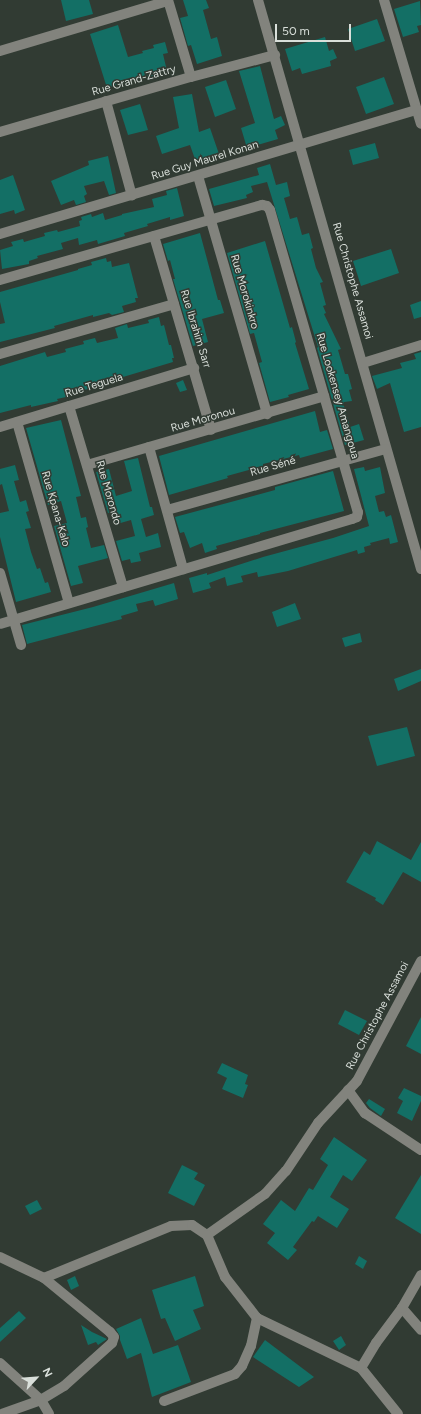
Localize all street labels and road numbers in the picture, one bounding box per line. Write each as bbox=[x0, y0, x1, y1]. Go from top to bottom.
street label: Rue Grand-Zattry bbox=[90, 63, 178, 99]
street label: Rue Guy Maurel Konan bbox=[150, 138, 260, 184]
street label: Rue Christophe Assamoi bbox=[329, 221, 375, 341]
street label: Rue Morokinkro bbox=[227, 253, 261, 331]
street label: Rue Ibrahim Sarr bbox=[177, 288, 213, 370]
street label: Rue Lookensey Amangoua bbox=[313, 332, 361, 460]
street label: Rue Teguela bbox=[63, 371, 125, 401]
street label: Rue Moronou bbox=[169, 405, 237, 435]
street label: Rue Séné bbox=[249, 454, 297, 480]
street label: Rue Morondo bbox=[92, 459, 124, 527]
street label: Rue Kpana-Kalo bbox=[38, 470, 72, 548]
street label: Rue Christophe Assamoi bbox=[344, 960, 412, 1072]

